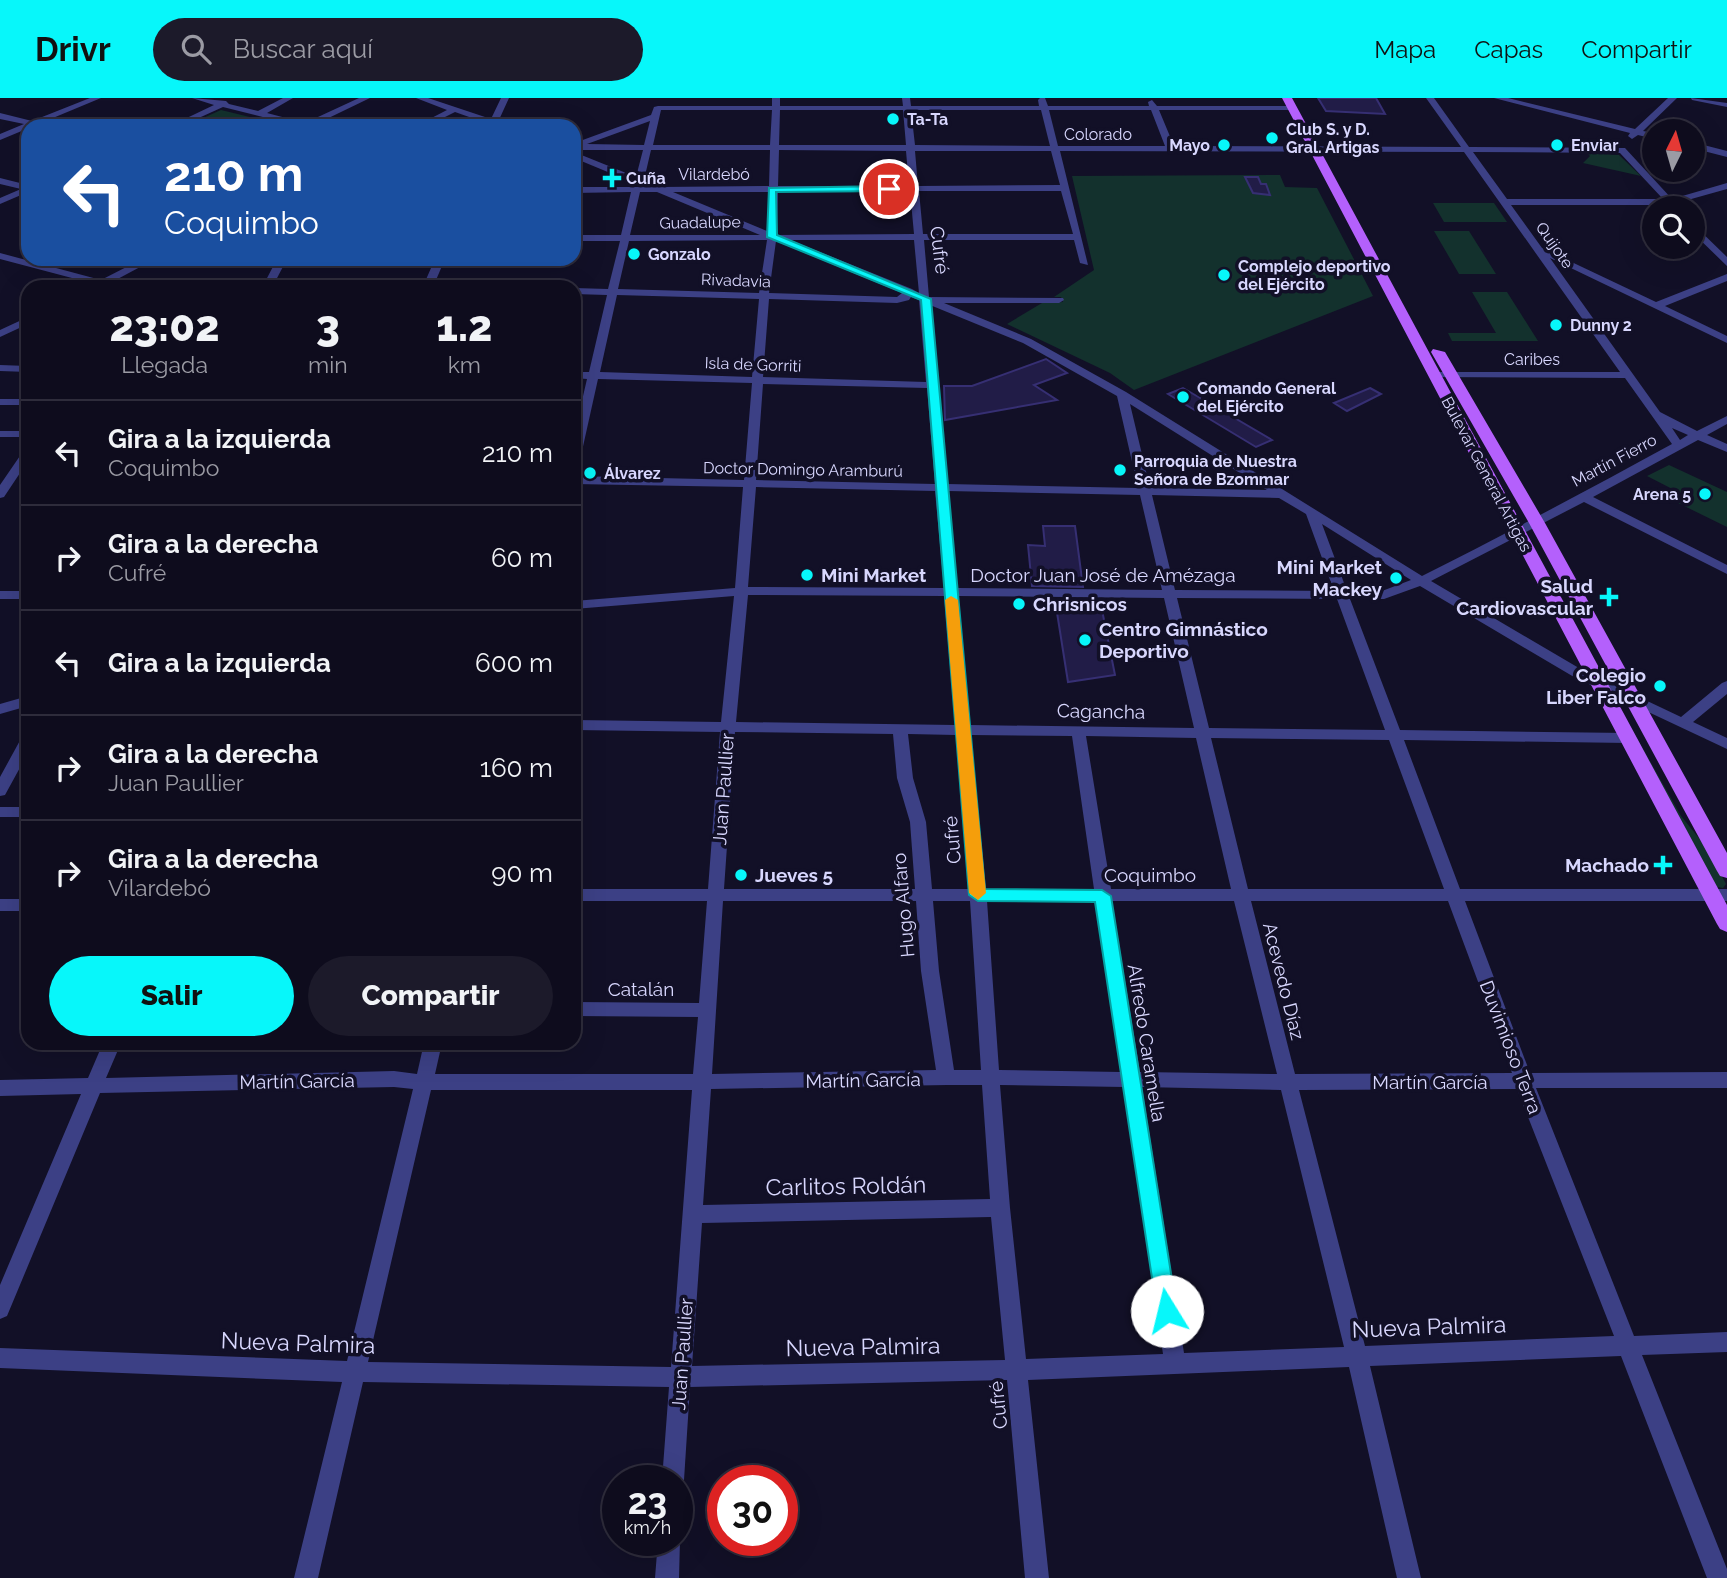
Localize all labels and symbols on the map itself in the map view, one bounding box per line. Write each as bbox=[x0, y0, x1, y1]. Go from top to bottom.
place label: Ta-Ta bbox=[907, 110, 948, 129]
marker: Ta-Ta bbox=[885, 111, 901, 127]
north arrow bbox=[1642, 119, 1704, 182]
place label: Club S. y D. Gral. Artigas bbox=[1286, 120, 1379, 157]
street label: Colorado bbox=[1064, 125, 1132, 144]
marker: Club S. y D. Gral. Artigas bbox=[1264, 130, 1280, 146]
place label: Mayo bbox=[1169, 136, 1210, 155]
place label: Enviar bbox=[1571, 136, 1618, 155]
marker: Mayo bbox=[1216, 137, 1232, 153]
marker: Enviar bbox=[1549, 137, 1565, 153]
pin bbox=[859, 159, 919, 219]
street label: Vilardebó bbox=[678, 165, 750, 184]
place label: Cuña bbox=[626, 169, 666, 188]
marker: Cuña bbox=[604, 170, 620, 186]
street label: Guadalupe bbox=[659, 212, 741, 233]
street label: Quijote bbox=[1532, 218, 1577, 272]
street label: Cufré bbox=[926, 225, 954, 275]
place label: Gonzalo bbox=[648, 245, 711, 264]
marker: Gonzalo bbox=[626, 246, 642, 262]
place label: Complejo deportivo del Ejército bbox=[1238, 257, 1391, 294]
marker: Complejo deportivo del Ejército bbox=[1216, 267, 1232, 283]
street label: Rivadavia bbox=[701, 270, 771, 291]
place label: Dunny 2 bbox=[1570, 316, 1632, 335]
marker: Dunny 2 bbox=[1548, 317, 1564, 333]
street label: Caribes bbox=[1504, 350, 1560, 369]
street label: Isla de Gorriti bbox=[704, 353, 802, 376]
place label: Comando General del Ejército bbox=[1197, 379, 1337, 416]
marker: Comando General del Ejército bbox=[1175, 389, 1191, 405]
street label: Bulevar General Artigas bbox=[1438, 393, 1536, 555]
street label: Martín Fierro bbox=[1569, 430, 1660, 491]
place label: Parroquia de Nuestra Señora de Bzommar bbox=[1134, 452, 1297, 489]
street label: Doctor Domingo Aramburú bbox=[703, 458, 903, 481]
marker: Parroquia de Nuestra Señora de Bzommar bbox=[1112, 462, 1128, 478]
place label: Álvarez bbox=[604, 463, 661, 483]
marker: Álvarez bbox=[582, 465, 598, 481]
place label: Arena 5 bbox=[1633, 485, 1691, 504]
marker: Arena 5 bbox=[1697, 486, 1713, 502]
place label: Mini Market Mackey bbox=[1277, 556, 1383, 600]
place label: Mini Market bbox=[821, 564, 927, 586]
street label: Doctor Juan José de Amézaga bbox=[970, 564, 1236, 586]
marker: Mini Market bbox=[799, 567, 815, 583]
marker: Mini Market Mackey bbox=[1388, 570, 1404, 586]
place label: Salud Cardiovascular bbox=[1456, 575, 1594, 619]
marker: Salud Cardiovascular bbox=[1599, 587, 1619, 607]
place label: Chrisnicos bbox=[1033, 593, 1127, 615]
marker: Chrisnicos bbox=[1011, 596, 1027, 612]
place label: Centro Gimnástico Deportivo bbox=[1099, 618, 1268, 662]
marker: Centro Gimnástico Deportivo bbox=[1077, 632, 1093, 648]
place label: Colegio Liber Falco bbox=[1546, 664, 1646, 708]
marker: Colegio Liber Falco bbox=[1652, 678, 1668, 694]
street label: Cagancha bbox=[1057, 699, 1145, 723]
street label: Juan Paullier bbox=[708, 732, 738, 846]
street label: Cufré bbox=[939, 815, 965, 865]
street label: Hugo Alfaro bbox=[887, 852, 919, 958]
place label: Machado bbox=[1565, 854, 1649, 876]
marker: Machado bbox=[1655, 857, 1671, 873]
place label: Jueves 5 bbox=[755, 864, 833, 886]
street label: Coquimbo bbox=[1104, 864, 1196, 886]
marker: Jueves 5 bbox=[733, 867, 749, 883]
street label: Acevedo Díaz bbox=[1259, 920, 1309, 1042]
street label: Alfredo Caramella bbox=[1124, 963, 1170, 1123]
street label: Duvimioso Terra bbox=[1475, 977, 1547, 1117]
street label: Catalán bbox=[608, 978, 674, 1000]
street label: Martín García bbox=[805, 1068, 921, 1092]
street label: Martín García bbox=[239, 1069, 355, 1093]
street label: Martín García bbox=[1372, 1071, 1488, 1093]
street label: Carlitos Roldán bbox=[765, 1171, 927, 1200]
position arrow bbox=[1130, 1274, 1204, 1348]
street label: Juan Paullier bbox=[667, 1297, 697, 1411]
street label: Nueva Palmira bbox=[1351, 1310, 1507, 1343]
street label: Nueva Palmira bbox=[220, 1326, 376, 1359]
street label: Nueva Palmira bbox=[785, 1332, 941, 1361]
street label: Cufré bbox=[985, 1380, 1011, 1430]
speed limit sign: 30 bbox=[707, 1465, 798, 1556]

